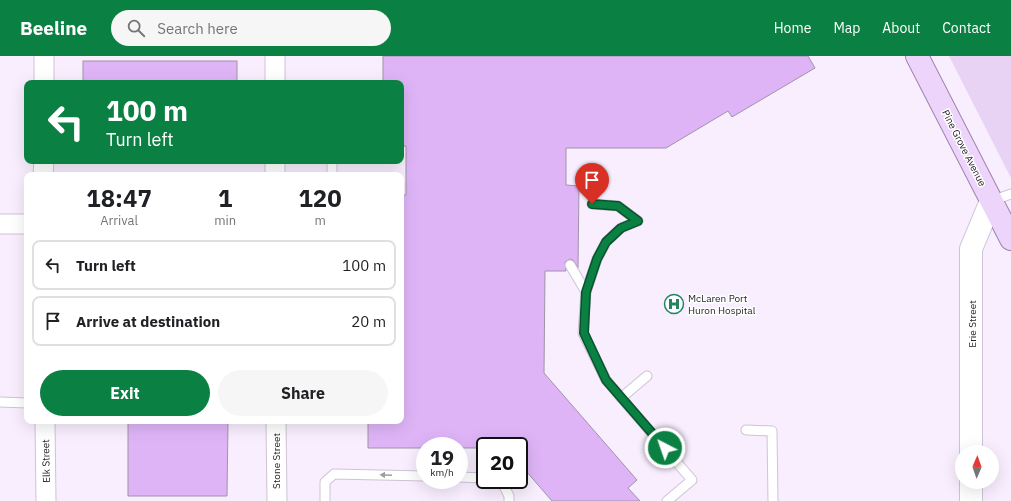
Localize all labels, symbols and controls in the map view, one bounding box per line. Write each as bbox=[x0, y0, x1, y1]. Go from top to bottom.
search box bbox=[111, 10, 391, 46]
text: Beeline bbox=[20, 16, 87, 40]
icon: search bbox=[125, 17, 147, 39]
text: Search here bbox=[157, 19, 238, 38]
text: Home bbox=[774, 19, 811, 37]
text: Map bbox=[833, 19, 860, 37]
text: About bbox=[882, 19, 920, 37]
text: Contact bbox=[942, 19, 991, 37]
text: 100 m bbox=[106, 92, 188, 129]
icon: left bbox=[40, 96, 92, 148]
street label: Pine Grove Avenue bbox=[939, 108, 989, 189]
text: Turn left bbox=[106, 128, 174, 151]
pin bbox=[575, 163, 609, 204]
icon: arrive bbox=[581, 169, 603, 191]
text: 18:47 bbox=[86, 182, 152, 214]
text: 1 bbox=[218, 182, 232, 214]
text: 120 bbox=[298, 182, 342, 214]
text: Arrival bbox=[100, 212, 138, 229]
text: min bbox=[214, 212, 236, 229]
text: m bbox=[314, 212, 326, 229]
icon: left bbox=[42, 254, 64, 276]
text: Turn left bbox=[76, 256, 136, 275]
text: 100 m bbox=[342, 256, 386, 275]
place label: McLaren Port Huron Hospital bbox=[688, 292, 756, 317]
hospital icon: McLaren Port Huron Hospital bbox=[663, 293, 685, 315]
street label: Erie Street bbox=[966, 300, 979, 348]
icon: arrive bbox=[42, 310, 64, 332]
text: Arrive at destination bbox=[76, 312, 220, 331]
text: 20 m bbox=[351, 312, 386, 331]
button: Exit bbox=[40, 370, 210, 416]
button: Share bbox=[218, 370, 388, 416]
position arrow bbox=[644, 427, 686, 469]
street label: Stone Street bbox=[270, 433, 283, 489]
speed limit sign: 20 bbox=[476, 437, 528, 489]
street label: Elk Street bbox=[39, 439, 53, 483]
text: 19 bbox=[430, 444, 454, 471]
north arrow bbox=[955, 445, 999, 489]
map controls bbox=[955, 445, 999, 489]
text: km/h bbox=[430, 466, 454, 479]
one-way arrow bbox=[379, 472, 392, 478]

